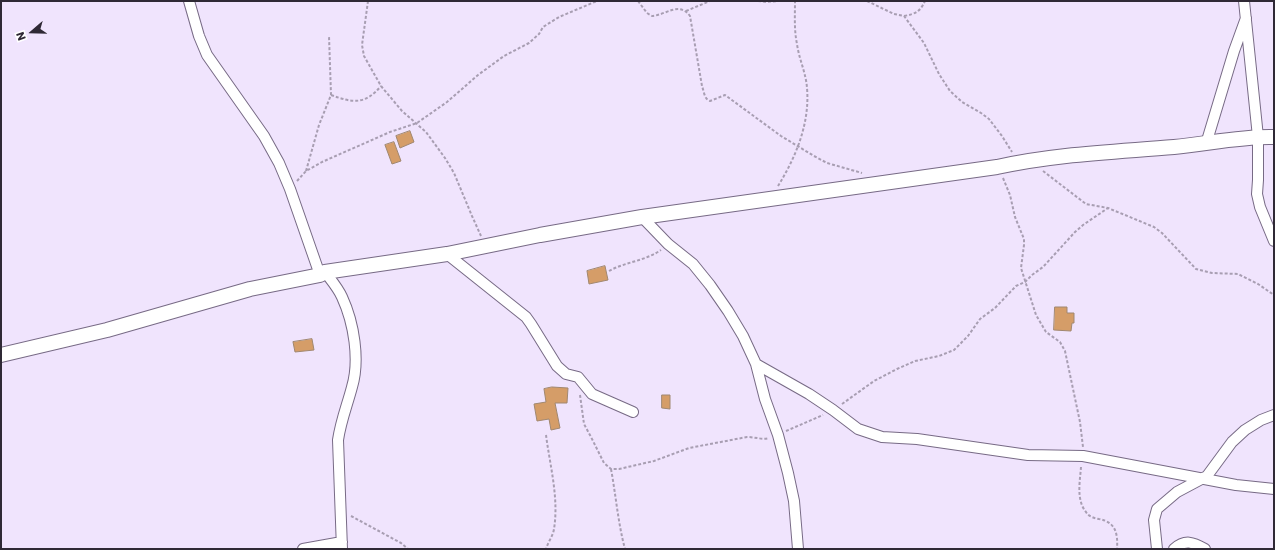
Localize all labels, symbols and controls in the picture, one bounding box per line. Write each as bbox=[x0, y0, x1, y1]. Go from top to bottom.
north arrow bbox=[12, 12, 52, 52]
text: N bbox=[12, 29, 30, 43]

